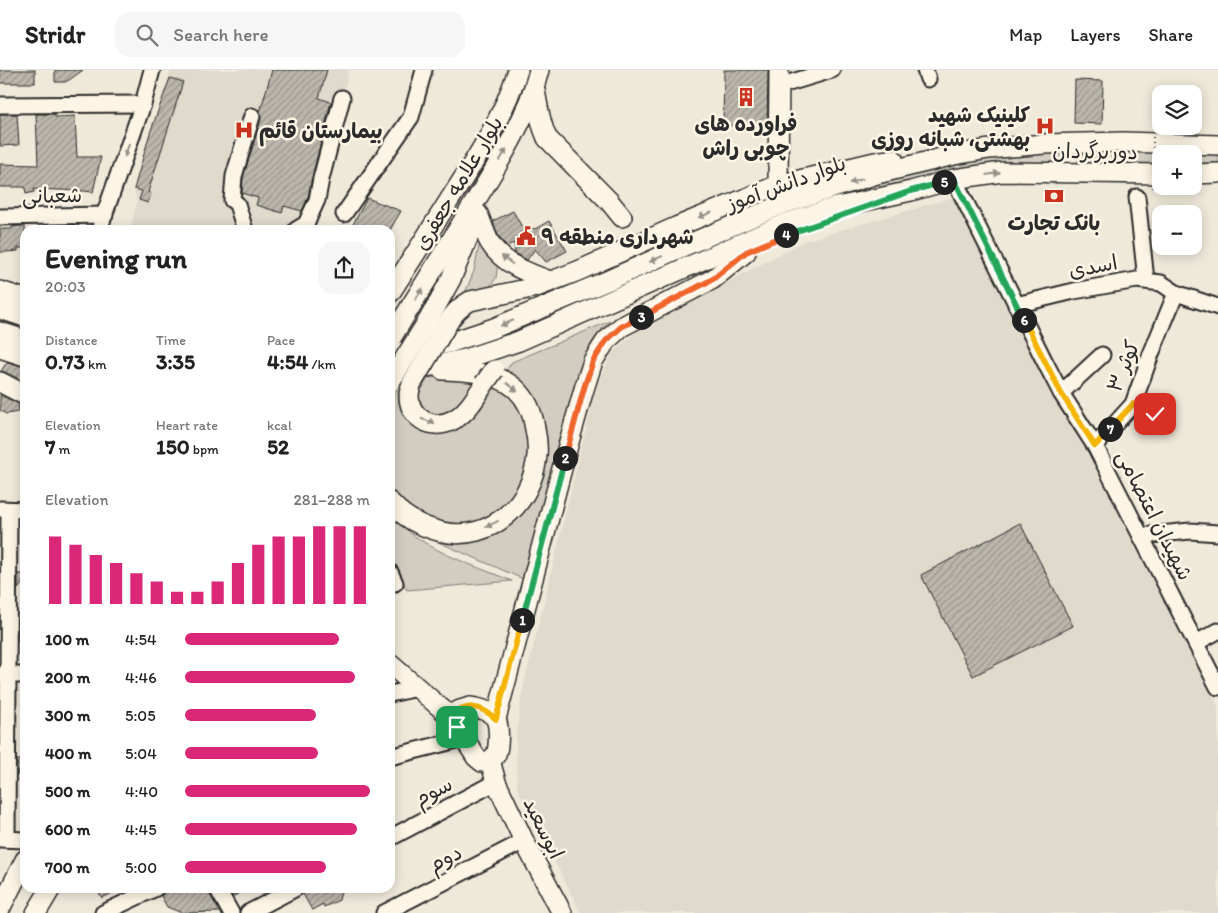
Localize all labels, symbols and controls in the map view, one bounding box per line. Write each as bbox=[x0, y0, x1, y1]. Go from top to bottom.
search box bbox=[115, 12, 465, 57]
text: Stridr bbox=[25, 20, 85, 49]
icon: search bbox=[133, 21, 161, 49]
text: Search here bbox=[173, 23, 269, 46]
text: Map bbox=[1009, 24, 1042, 46]
text: Layers bbox=[1070, 24, 1120, 46]
text: Share bbox=[1148, 24, 1193, 46]
map controls bbox=[1152, 85, 1202, 255]
button: layers bbox=[1152, 85, 1202, 135]
building icon: فراورده های چوبی راش bbox=[735, 86, 757, 108]
place label: کلینیک شهید بهشتی، شبانه روزی bbox=[871, 102, 1031, 152]
street label: بلوار علامه جعفری bbox=[408, 111, 509, 255]
place label: فراورده های چوبی راش bbox=[695, 111, 797, 161]
hospital icon: کلینیک شهید بهشتی، شبانه روزی bbox=[1034, 115, 1056, 137]
place label: بیمارستان قائم bbox=[259, 118, 383, 147]
hospital icon: بیمارستان قائم bbox=[233, 119, 255, 141]
street label: دوربرگردان bbox=[1052, 138, 1138, 165]
one-way arrow bbox=[123, 142, 130, 157]
button: + bbox=[1152, 145, 1202, 195]
one-way arrow bbox=[499, 147, 507, 162]
street label: بلوار دانش آموز bbox=[721, 150, 850, 218]
one-way arrow bbox=[985, 169, 1001, 177]
pin: 5 bbox=[932, 170, 956, 194]
text: 5 bbox=[941, 174, 948, 191]
one-way arrow bbox=[848, 177, 863, 185]
street label: شعبانی bbox=[22, 182, 82, 210]
bank icon: بانک تجارت bbox=[1043, 185, 1065, 207]
button: − bbox=[1152, 205, 1202, 255]
place label: بانک تجارت bbox=[1008, 210, 1100, 236]
one-way arrow bbox=[697, 212, 712, 219]
pin: 4 bbox=[774, 222, 798, 248]
place label: شهرداری منطقه ۹ bbox=[541, 224, 694, 249]
public building icon: شهرداری منطقه ۹ bbox=[515, 225, 537, 247]
text: 4 bbox=[782, 227, 791, 244]
text: Evening run bbox=[45, 241, 187, 275]
button: share bbox=[318, 242, 370, 294]
street label: اسدی bbox=[1067, 249, 1119, 283]
one-way arrow bbox=[501, 254, 514, 265]
one-way arrow bbox=[649, 255, 663, 263]
text: 20:03 bbox=[45, 277, 86, 296]
one-way arrow bbox=[414, 287, 423, 300]
pin: 3 bbox=[628, 304, 654, 330]
pin: 6 bbox=[1012, 308, 1036, 332]
text: 3 bbox=[638, 309, 645, 326]
text: 6 bbox=[1021, 312, 1028, 329]
one-way arrow bbox=[499, 319, 514, 327]
text: Distance bbox=[45, 332, 97, 349]
text: Time bbox=[156, 332, 186, 349]
text: Pace bbox=[267, 332, 295, 349]
street label: کوثر ۳ bbox=[1101, 336, 1146, 396]
text: 0.73 bbox=[45, 349, 85, 374]
text: 3:35 bbox=[156, 349, 195, 374]
text: 4:54 bbox=[267, 349, 308, 374]
text: km bbox=[85, 356, 107, 373]
text: /km bbox=[308, 356, 336, 373]
one-way arrow bbox=[505, 382, 518, 393]
pin bbox=[1134, 393, 1176, 435]
icon: check bbox=[1141, 400, 1169, 428]
pin: 7 bbox=[1098, 416, 1122, 442]
text: Elevation bbox=[45, 417, 101, 434]
text: Heart rate bbox=[156, 417, 218, 434]
text: kcal bbox=[267, 417, 292, 434]
one-way arrow bbox=[421, 417, 436, 425]
text: 7 bbox=[1107, 421, 1114, 438]
text: 7 bbox=[45, 434, 55, 459]
text: 150 bbox=[156, 434, 190, 459]
text: 52 bbox=[267, 434, 289, 459]
text: m bbox=[55, 441, 70, 458]
text: bpm bbox=[190, 441, 219, 458]
pin: 2 bbox=[552, 446, 578, 470]
street label: شهیدان اعتصامی bbox=[1110, 446, 1199, 585]
text: 2 bbox=[562, 450, 569, 467]
text: Elevation bbox=[45, 490, 109, 509]
text: 281–288 m bbox=[293, 490, 370, 509]
one-way arrow bbox=[485, 521, 499, 529]
pin: 1 bbox=[510, 608, 534, 632]
text: 1 bbox=[519, 612, 526, 629]
text: 100 m bbox=[45, 630, 89, 649]
text: 4:54 bbox=[125, 630, 157, 649]
text: 200 m bbox=[45, 668, 90, 687]
text: 4:46 bbox=[125, 668, 157, 687]
text: 300 m bbox=[45, 706, 91, 725]
text: 5:05 bbox=[125, 706, 156, 725]
pin bbox=[436, 706, 478, 748]
icon: arrive bbox=[443, 713, 471, 741]
text: 400 m bbox=[45, 744, 91, 763]
text: 5:04 bbox=[125, 744, 157, 763]
street label: سوم bbox=[410, 771, 458, 815]
text: 500 m bbox=[45, 782, 90, 801]
text: 4:40 bbox=[125, 782, 158, 801]
street label: ابوسعید bbox=[518, 793, 570, 863]
text: 600 m bbox=[45, 820, 90, 839]
text: 4:45 bbox=[125, 820, 157, 839]
street label: دوم bbox=[424, 839, 468, 880]
text: 700 m bbox=[45, 858, 90, 877]
text: 5:00 bbox=[125, 858, 157, 877]

